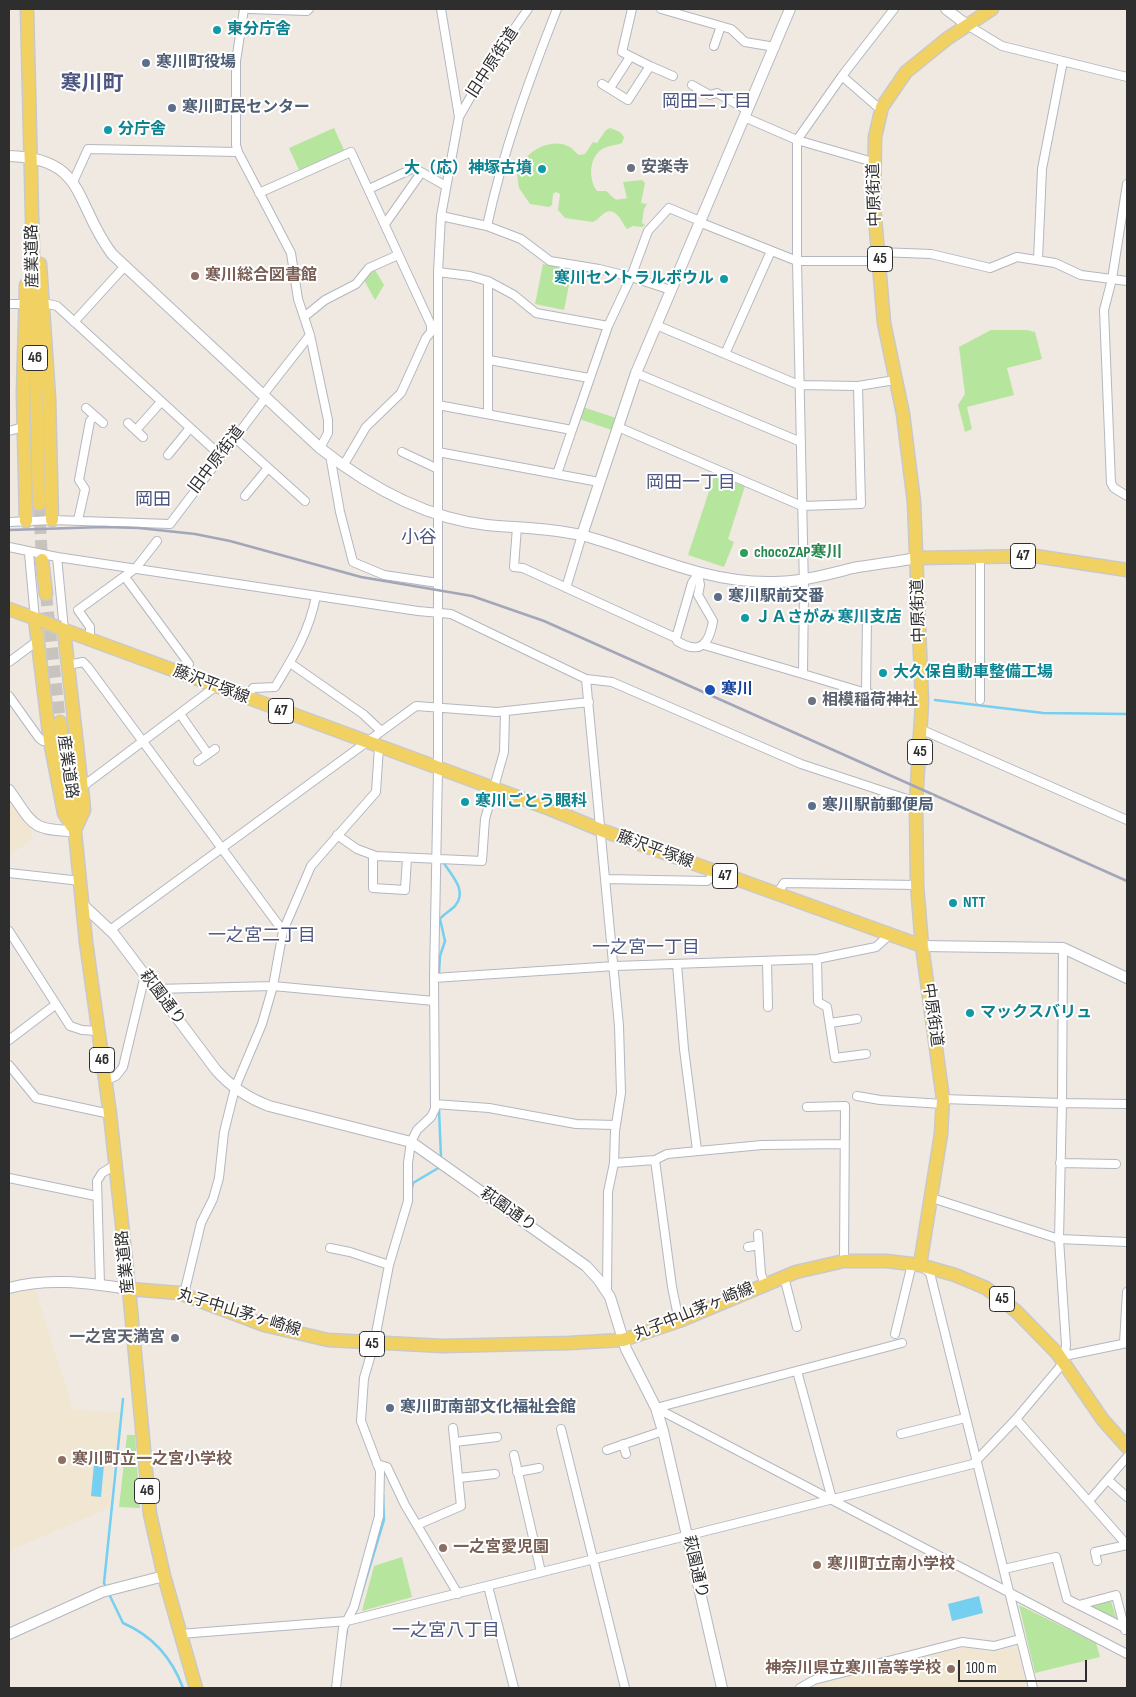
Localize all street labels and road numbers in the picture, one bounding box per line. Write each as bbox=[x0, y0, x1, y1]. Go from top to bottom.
street label: 旧中原街道 bbox=[463, 24, 523, 102]
street label: 中原街道 bbox=[864, 163, 886, 227]
street label: 産業道路 bbox=[23, 224, 43, 288]
road number: 45 bbox=[868, 246, 892, 272]
road number: 46 bbox=[22, 346, 48, 370]
street label: 旧中原街道 bbox=[185, 422, 249, 498]
road number: 47 bbox=[1010, 544, 1036, 568]
street label: 中原街道 bbox=[908, 579, 930, 643]
street label: 藤沢平塚線 bbox=[170, 662, 252, 708]
road number: 47 bbox=[268, 698, 294, 724]
street label: 産業道路 bbox=[53, 734, 81, 800]
road number: 45 bbox=[908, 740, 932, 764]
street label: 藤沢平塚線 bbox=[614, 827, 696, 873]
road number: 47 bbox=[712, 864, 738, 888]
street label: 萩園通り bbox=[135, 967, 189, 1029]
street label: 中原街道 bbox=[918, 982, 946, 1048]
road number: 46 bbox=[90, 1048, 114, 1072]
street label: 萩園通り bbox=[476, 1184, 540, 1236]
street label: 産業道路 bbox=[113, 1229, 139, 1295]
street label: 丸子中山茅ヶ崎線 bbox=[631, 1279, 757, 1345]
street label: 丸子中山茅ヶ崎線 bbox=[175, 1285, 303, 1341]
road number: 45 bbox=[990, 1286, 1014, 1312]
road number: 45 bbox=[360, 1332, 384, 1356]
road number: 46 bbox=[134, 1478, 160, 1504]
street label: 萩園通り bbox=[678, 1534, 712, 1600]

